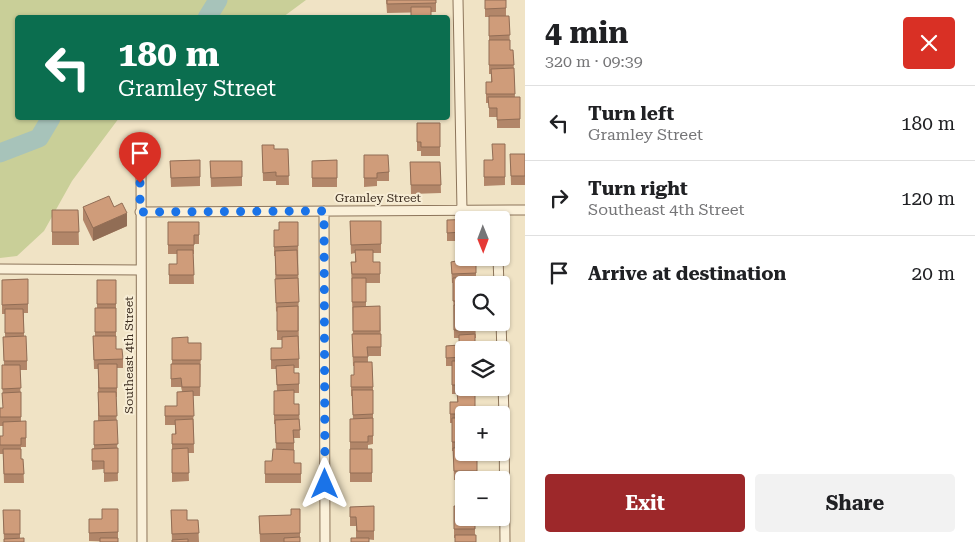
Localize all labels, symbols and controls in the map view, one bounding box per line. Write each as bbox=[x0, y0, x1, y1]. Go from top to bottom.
text: 4 min bbox=[545, 15, 628, 50]
button: close bbox=[903, 17, 955, 69]
text: 180 m bbox=[118, 34, 219, 75]
icon: left bbox=[35, 35, 100, 100]
text: 320 m · 09:39 bbox=[545, 52, 643, 71]
text: Gramley Street bbox=[118, 76, 276, 101]
text: Turn left bbox=[588, 102, 674, 125]
icon: left bbox=[545, 109, 573, 137]
text: 180 m bbox=[901, 112, 955, 135]
text: Gramley Street bbox=[588, 125, 703, 144]
pin bbox=[119, 132, 161, 183]
icon: arrive bbox=[126, 139, 154, 167]
text: Turn right bbox=[588, 177, 688, 200]
icon: right bbox=[545, 184, 573, 212]
text: 120 m bbox=[901, 187, 955, 210]
street label: Gramley Street bbox=[335, 191, 422, 205]
text: Southeast 4th Street bbox=[588, 200, 745, 219]
north arrow bbox=[455, 211, 510, 266]
map controls bbox=[455, 211, 510, 526]
icon: arrive bbox=[545, 259, 573, 287]
text: Arrive at destination bbox=[588, 262, 786, 285]
text: 20 m bbox=[912, 262, 955, 285]
button: search bbox=[455, 276, 510, 331]
street label: Southeast 4th Street bbox=[122, 296, 136, 414]
button: layers bbox=[455, 341, 510, 396]
button: + bbox=[455, 406, 510, 461]
position arrow bbox=[298, 457, 350, 509]
button: − bbox=[455, 471, 510, 526]
button: Exit bbox=[545, 474, 745, 532]
button: Share bbox=[755, 474, 955, 532]

